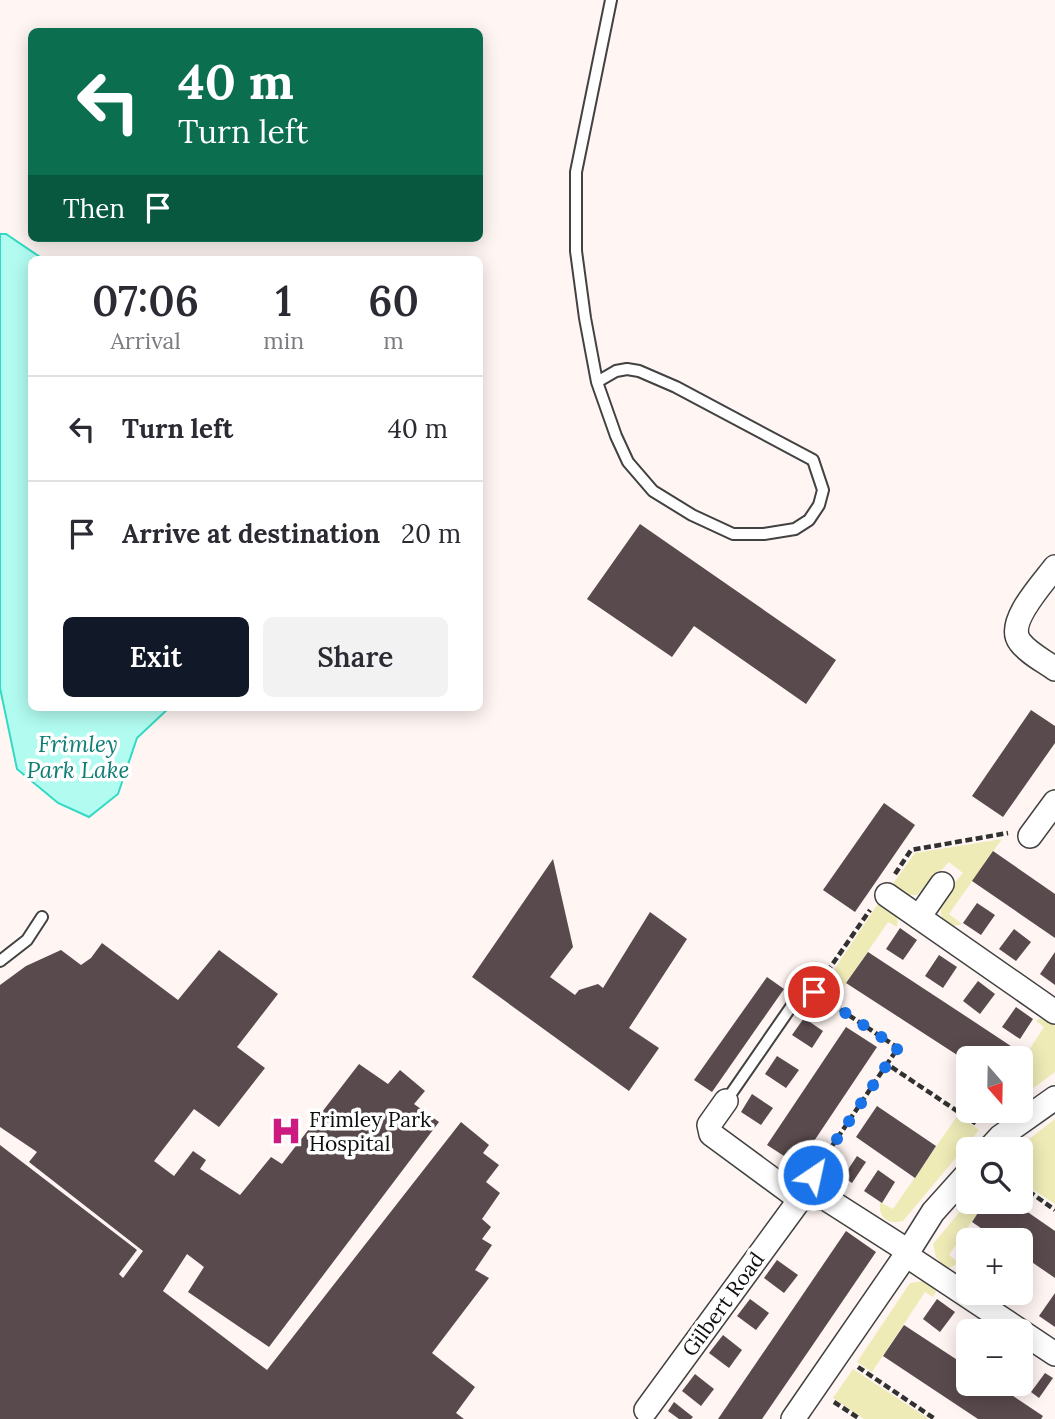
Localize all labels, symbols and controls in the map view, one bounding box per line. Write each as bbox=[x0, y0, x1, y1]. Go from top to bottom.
text: 40 m bbox=[178, 50, 294, 112]
icon: left bbox=[63, 56, 154, 147]
text: Turn left bbox=[178, 111, 308, 152]
icon: arrive bbox=[139, 189, 177, 227]
text: Then bbox=[63, 192, 125, 225]
text: 07:06 bbox=[92, 274, 199, 328]
text: 1 bbox=[275, 274, 292, 328]
text: 60 bbox=[368, 274, 419, 328]
text: Arrival bbox=[110, 326, 181, 355]
text: min bbox=[263, 326, 304, 355]
text: m bbox=[383, 326, 404, 355]
icon: left bbox=[63, 410, 101, 448]
text: Turn left bbox=[122, 412, 233, 445]
text: 40 m bbox=[388, 412, 448, 445]
icon: arrive bbox=[63, 515, 101, 553]
text: Arrive at destination bbox=[122, 517, 380, 550]
text: 20 m bbox=[401, 517, 461, 550]
button: Exit bbox=[63, 617, 249, 697]
button: Share bbox=[263, 617, 448, 697]
water label: Frimley Park Lake bbox=[27, 729, 130, 784]
pin bbox=[784, 962, 844, 1022]
icon: arrive bbox=[795, 973, 833, 1011]
north arrow bbox=[956, 1046, 1032, 1124]
map controls bbox=[956, 1046, 1033, 1396]
place label: Frimley Park Hospital bbox=[309, 1106, 432, 1157]
hospital icon: Frimley Park Hospital bbox=[269, 1114, 303, 1148]
button: search bbox=[956, 1137, 1033, 1214]
position arrow bbox=[776, 1138, 850, 1212]
button: + bbox=[956, 1228, 1033, 1305]
street label: Gilbert Road bbox=[676, 1246, 770, 1362]
button: − bbox=[956, 1319, 1033, 1396]

